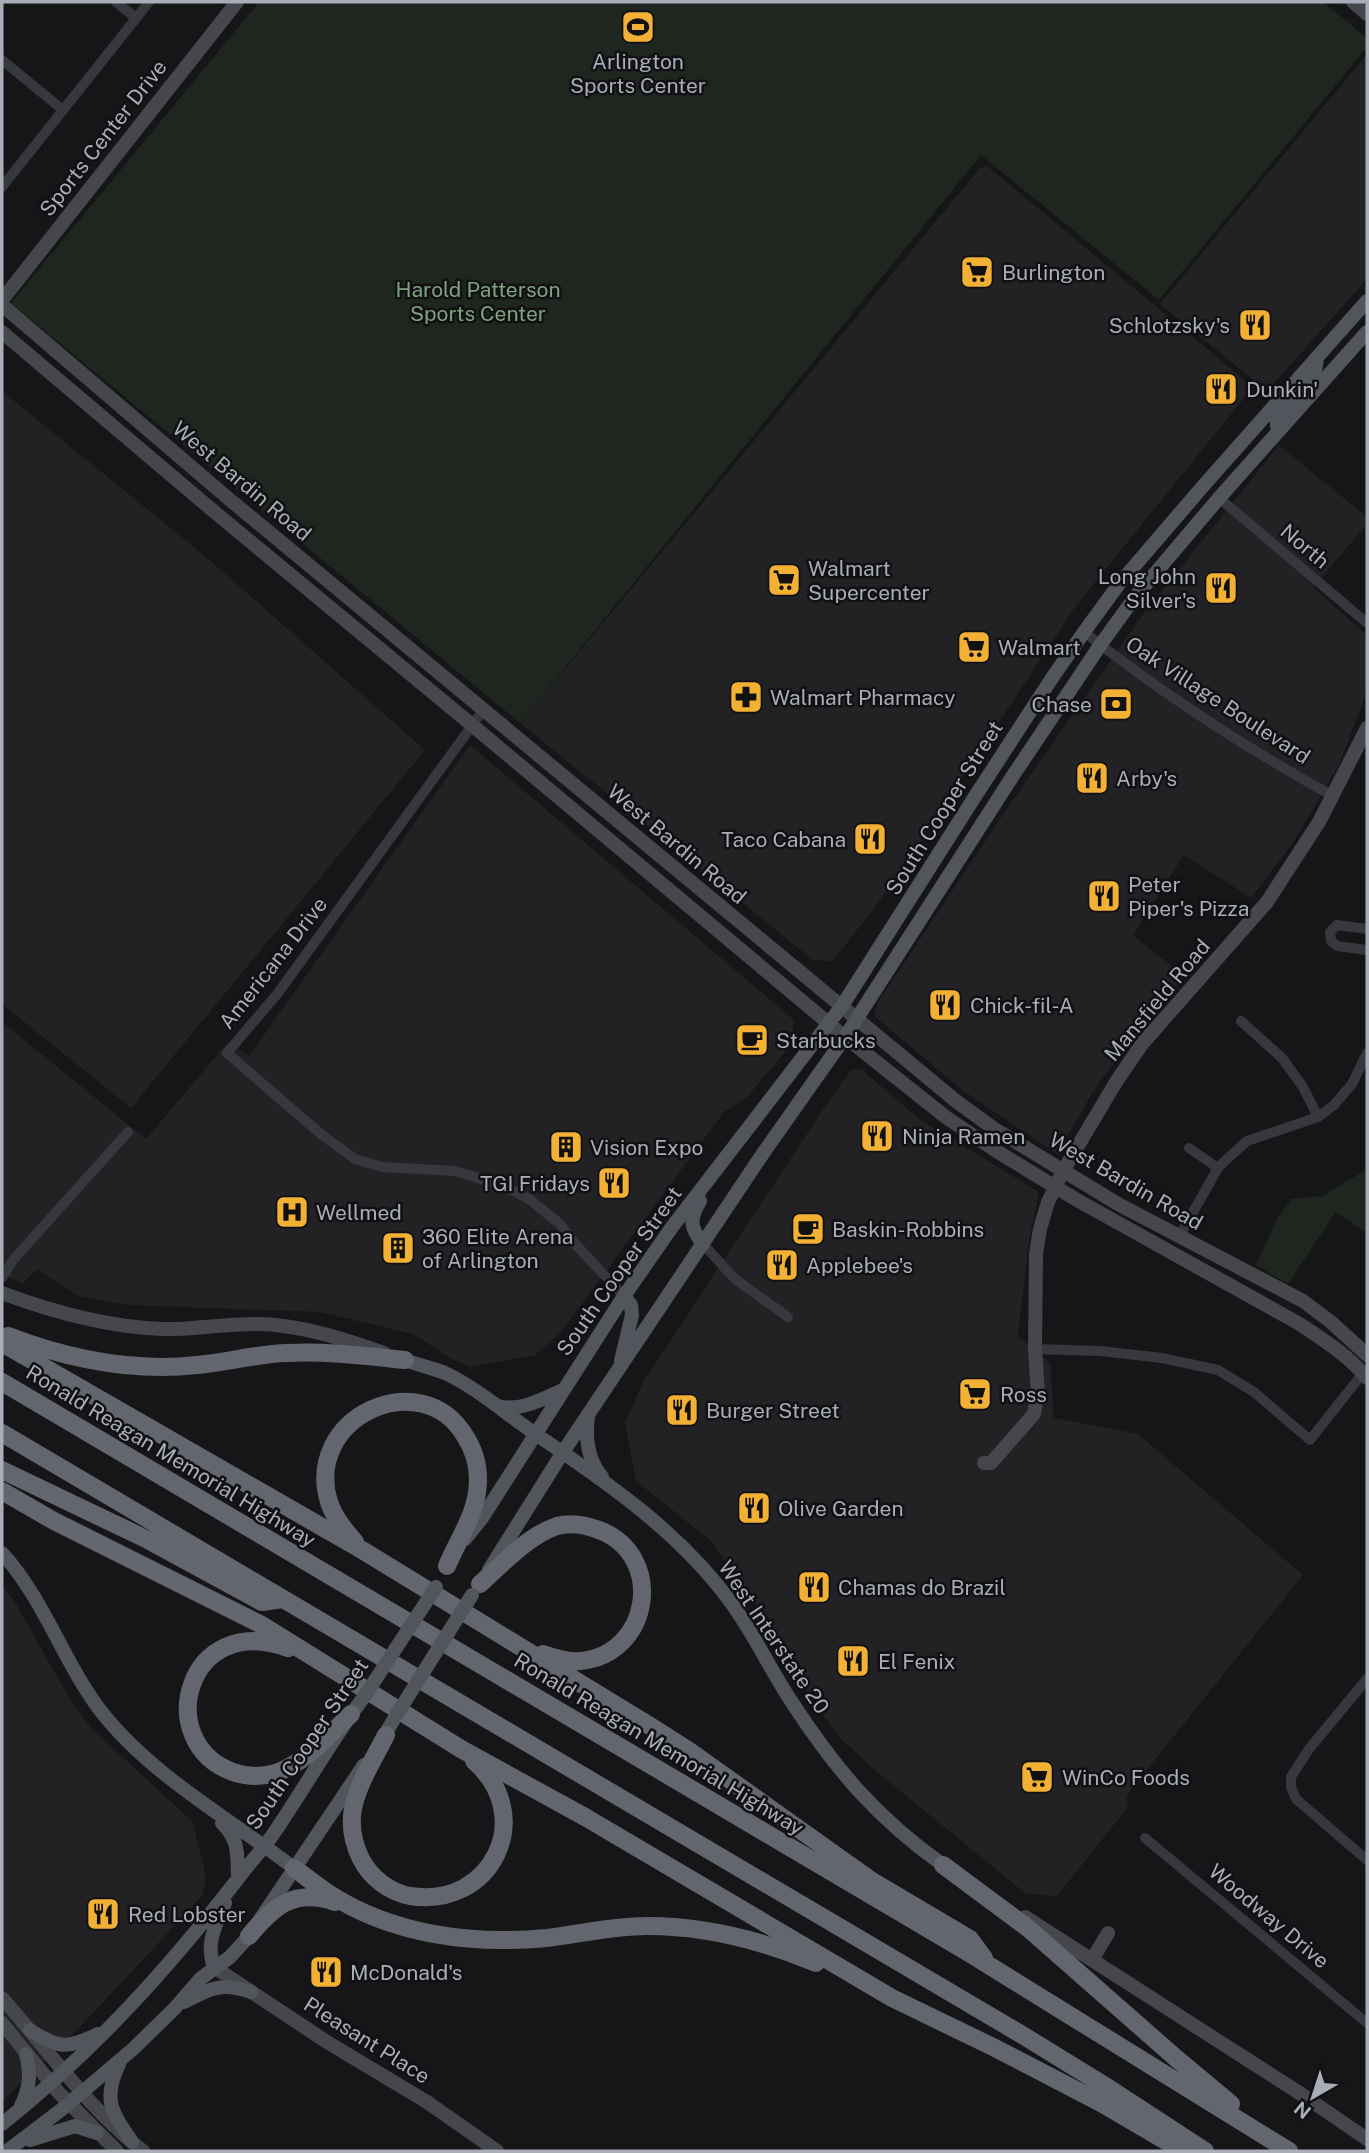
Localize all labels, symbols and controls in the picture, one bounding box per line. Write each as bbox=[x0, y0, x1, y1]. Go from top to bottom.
sports icon: Arlington Sports Center bbox=[619, 8, 657, 46]
place label: Arlington Sports Center bbox=[570, 49, 706, 98]
street label: Sports Center Drive bbox=[34, 55, 172, 221]
supermarket icon: Burlington bbox=[958, 253, 996, 291]
place label: Burlington bbox=[1002, 260, 1105, 285]
park label: Harold Patterson Sports Center bbox=[395, 277, 561, 326]
restaurant icon: Schlotzsky's bbox=[1236, 306, 1274, 344]
place label: Schlotzsky's bbox=[1109, 313, 1230, 338]
restaurant icon: Dunkin' bbox=[1202, 370, 1240, 408]
place label: Dunkin' bbox=[1246, 377, 1318, 402]
street label: West Bardin Road bbox=[168, 416, 316, 546]
street label: North bbox=[1276, 519, 1334, 573]
place label: Walmart Supercenter bbox=[808, 556, 930, 605]
supermarket icon: Walmart Supercenter bbox=[765, 561, 803, 599]
place label: Long John Silver's bbox=[1098, 564, 1196, 613]
restaurant icon: Long John Silver's bbox=[1202, 569, 1240, 607]
supermarket icon: Walmart bbox=[955, 628, 993, 666]
street label: Oak Village Boulevard bbox=[1121, 631, 1315, 769]
place label: Walmart bbox=[998, 635, 1081, 660]
pharmacy icon: Walmart Pharmacy bbox=[727, 678, 765, 716]
place label: Walmart Pharmacy bbox=[770, 685, 955, 710]
bank icon: Chase bbox=[1097, 685, 1135, 723]
place label: Chase bbox=[1031, 692, 1092, 717]
street label: South Cooper Street bbox=[880, 716, 1008, 900]
restaurant icon: Arby's bbox=[1073, 759, 1111, 797]
place label: Arby's bbox=[1116, 766, 1177, 791]
street label: West Bardin Road bbox=[603, 779, 751, 909]
restaurant icon: Taco Cabana bbox=[851, 820, 889, 858]
place label: Taco Cabana bbox=[721, 827, 846, 852]
place label: Peter Piper's Pizza bbox=[1128, 872, 1249, 921]
restaurant icon: Peter Piper's Pizza bbox=[1085, 877, 1123, 915]
street label: Americana Drive bbox=[214, 892, 332, 1034]
street label: Mansfield Road bbox=[1099, 934, 1215, 1066]
restaurant icon: Chick-fil-A bbox=[926, 986, 964, 1024]
place label: Chick-fil-A bbox=[970, 993, 1074, 1018]
cafe icon: Starbucks bbox=[733, 1021, 771, 1059]
place label: Starbucks bbox=[776, 1028, 876, 1053]
restaurant icon: Ninja Ramen bbox=[858, 1117, 896, 1155]
place label: Ninja Ramen bbox=[902, 1124, 1025, 1149]
street label: West Bardin Road bbox=[1045, 1127, 1207, 1235]
building icon: Vision Expo bbox=[547, 1128, 585, 1166]
place label: Vision Expo bbox=[590, 1135, 703, 1160]
restaurant icon: TGI Fridays bbox=[595, 1164, 633, 1202]
place label: TGI Fridays bbox=[480, 1171, 590, 1196]
street label: South Cooper Street bbox=[551, 1182, 687, 1360]
hospital icon: Wellmed bbox=[273, 1193, 311, 1231]
place label: Wellmed bbox=[316, 1200, 402, 1225]
cafe icon: Baskin-Robbins bbox=[789, 1210, 827, 1248]
place label: Baskin-Robbins bbox=[832, 1217, 984, 1242]
place label: 360 Elite Arena of Arlington bbox=[422, 1224, 573, 1273]
building icon: 360 Elite Arena of Arlington bbox=[379, 1229, 417, 1267]
restaurant icon: Applebee's bbox=[763, 1246, 801, 1284]
place label: Applebee's bbox=[806, 1253, 913, 1278]
street label: Ronald Reagan Memorial Highway bbox=[22, 1359, 320, 1553]
supermarket icon: Ross bbox=[956, 1375, 994, 1413]
place label: Ross bbox=[1000, 1382, 1047, 1407]
restaurant icon: Burger Street bbox=[663, 1391, 701, 1429]
place label: Burger Street bbox=[706, 1398, 840, 1423]
restaurant icon: Olive Garden bbox=[735, 1489, 773, 1527]
place label: Olive Garden bbox=[778, 1496, 904, 1521]
street label: West Interstate 20 bbox=[713, 1555, 835, 1719]
restaurant icon: Chamas do Brazil bbox=[795, 1568, 833, 1606]
place label: Chamas do Brazil bbox=[838, 1575, 1006, 1600]
restaurant icon: El Fenix bbox=[834, 1642, 872, 1680]
street label: Ronald Reagan Memorial Highway bbox=[510, 1647, 808, 1841]
place label: El Fenix bbox=[878, 1649, 956, 1674]
street label: South Cooper Street bbox=[241, 1654, 373, 1834]
supermarket icon: WinCo Foods bbox=[1018, 1758, 1056, 1796]
place label: WinCo Foods bbox=[1062, 1765, 1190, 1790]
street label: Woodway Drive bbox=[1204, 1858, 1334, 1974]
restaurant icon: Red Lobster bbox=[84, 1895, 122, 1933]
place label: Red Lobster bbox=[128, 1902, 246, 1927]
restaurant icon: McDonald's bbox=[307, 1953, 345, 1991]
place label: McDonald's bbox=[350, 1960, 462, 1985]
street label: Pleasant Place bbox=[299, 1991, 435, 2089]
north arrow bbox=[1278, 2062, 1348, 2132]
text: N bbox=[1290, 2097, 1315, 2123]

